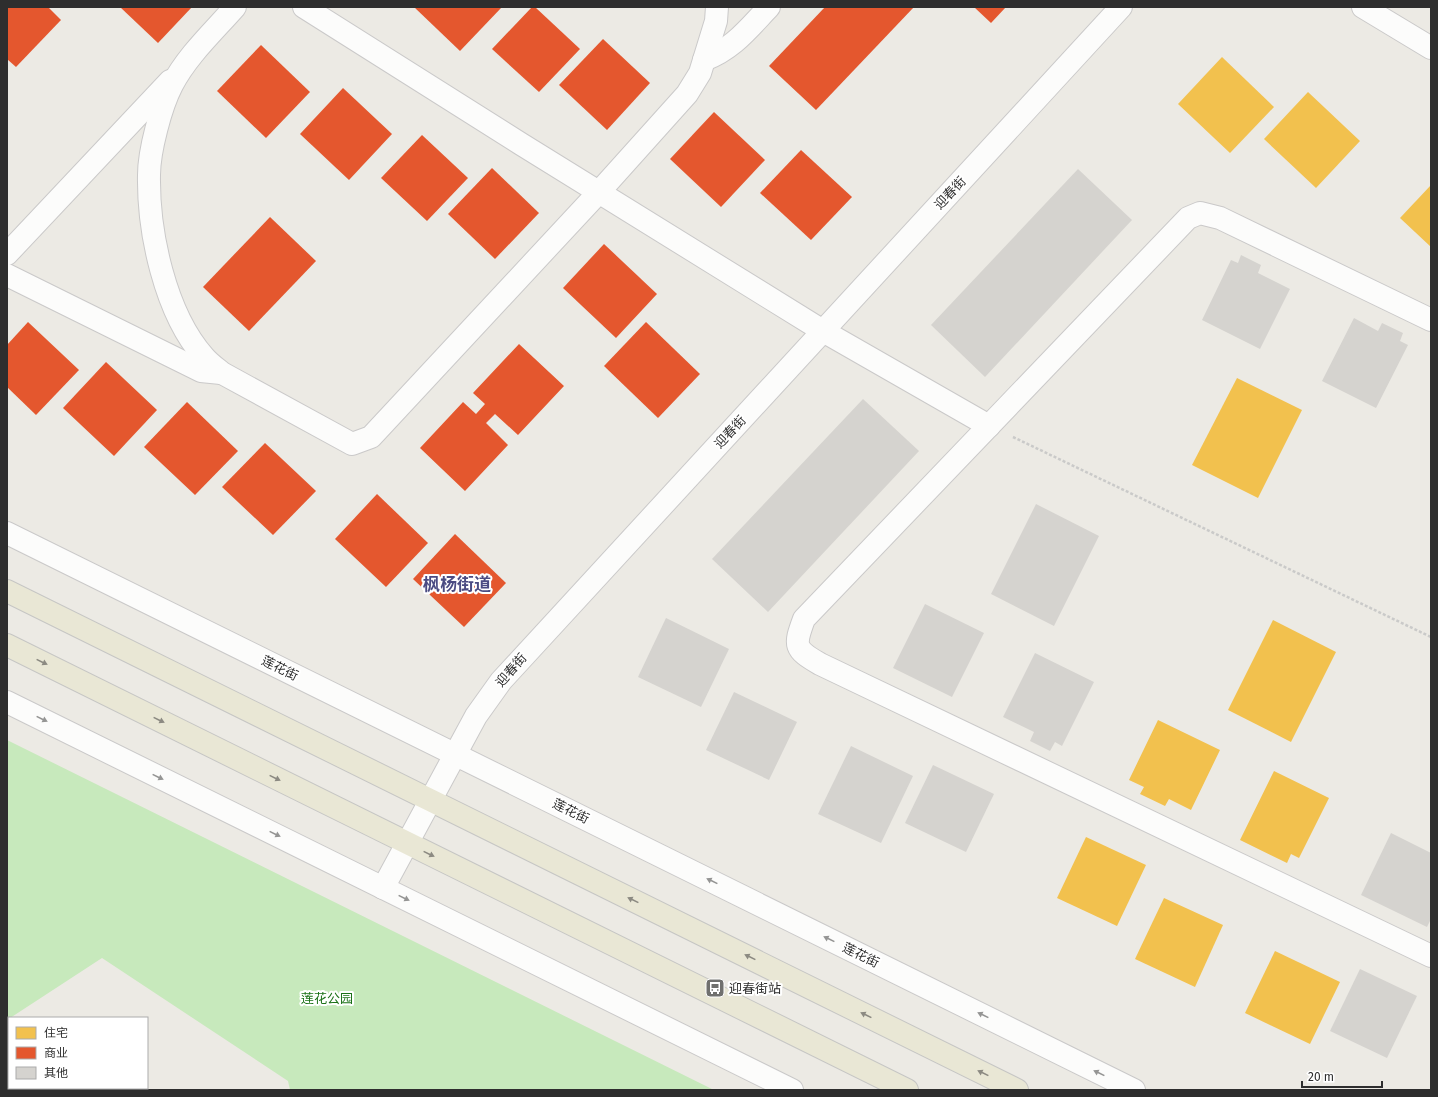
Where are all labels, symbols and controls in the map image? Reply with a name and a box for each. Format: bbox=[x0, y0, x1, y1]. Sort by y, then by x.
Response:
street label: 迎春街 bbox=[931, 174, 969, 212]
street label: 迎春街 bbox=[711, 413, 749, 451]
district label: 枫杨街道 bbox=[423, 574, 491, 595]
street label: 迎春街 bbox=[493, 650, 529, 690]
street label: 莲花街 bbox=[259, 653, 301, 683]
one-way arrow bbox=[36, 659, 48, 665]
one-way arrow bbox=[36, 716, 48, 722]
one-way arrow bbox=[153, 717, 164, 723]
one-way arrow bbox=[153, 774, 164, 780]
one-way arrow bbox=[269, 775, 281, 781]
street label: 莲花街 bbox=[550, 796, 592, 826]
one-way arrow bbox=[269, 831, 281, 838]
one-way arrow bbox=[424, 851, 435, 857]
one-way arrow bbox=[706, 878, 718, 884]
one-way arrow bbox=[398, 895, 410, 901]
one-way arrow bbox=[627, 897, 639, 903]
one-way arrow bbox=[823, 936, 834, 942]
street label: 莲花街 bbox=[840, 940, 882, 970]
one-way arrow bbox=[744, 954, 755, 960]
bus stop icon: 迎春街站 bbox=[704, 977, 726, 999]
place label: 迎春街站 bbox=[729, 981, 781, 996]
park label: 莲花公园 bbox=[301, 991, 353, 1006]
one-way arrow bbox=[860, 1012, 872, 1018]
one-way arrow bbox=[977, 1012, 989, 1018]
legend bbox=[8, 1017, 148, 1089]
text: 住宅 bbox=[44, 1026, 68, 1040]
text: 商业 bbox=[44, 1046, 68, 1060]
scale bar bbox=[1302, 1063, 1382, 1089]
text: 其他 bbox=[44, 1066, 68, 1080]
one-way arrow bbox=[977, 1070, 988, 1076]
one-way arrow bbox=[1094, 1070, 1105, 1076]
text: 20 m bbox=[1308, 1070, 1334, 1084]

